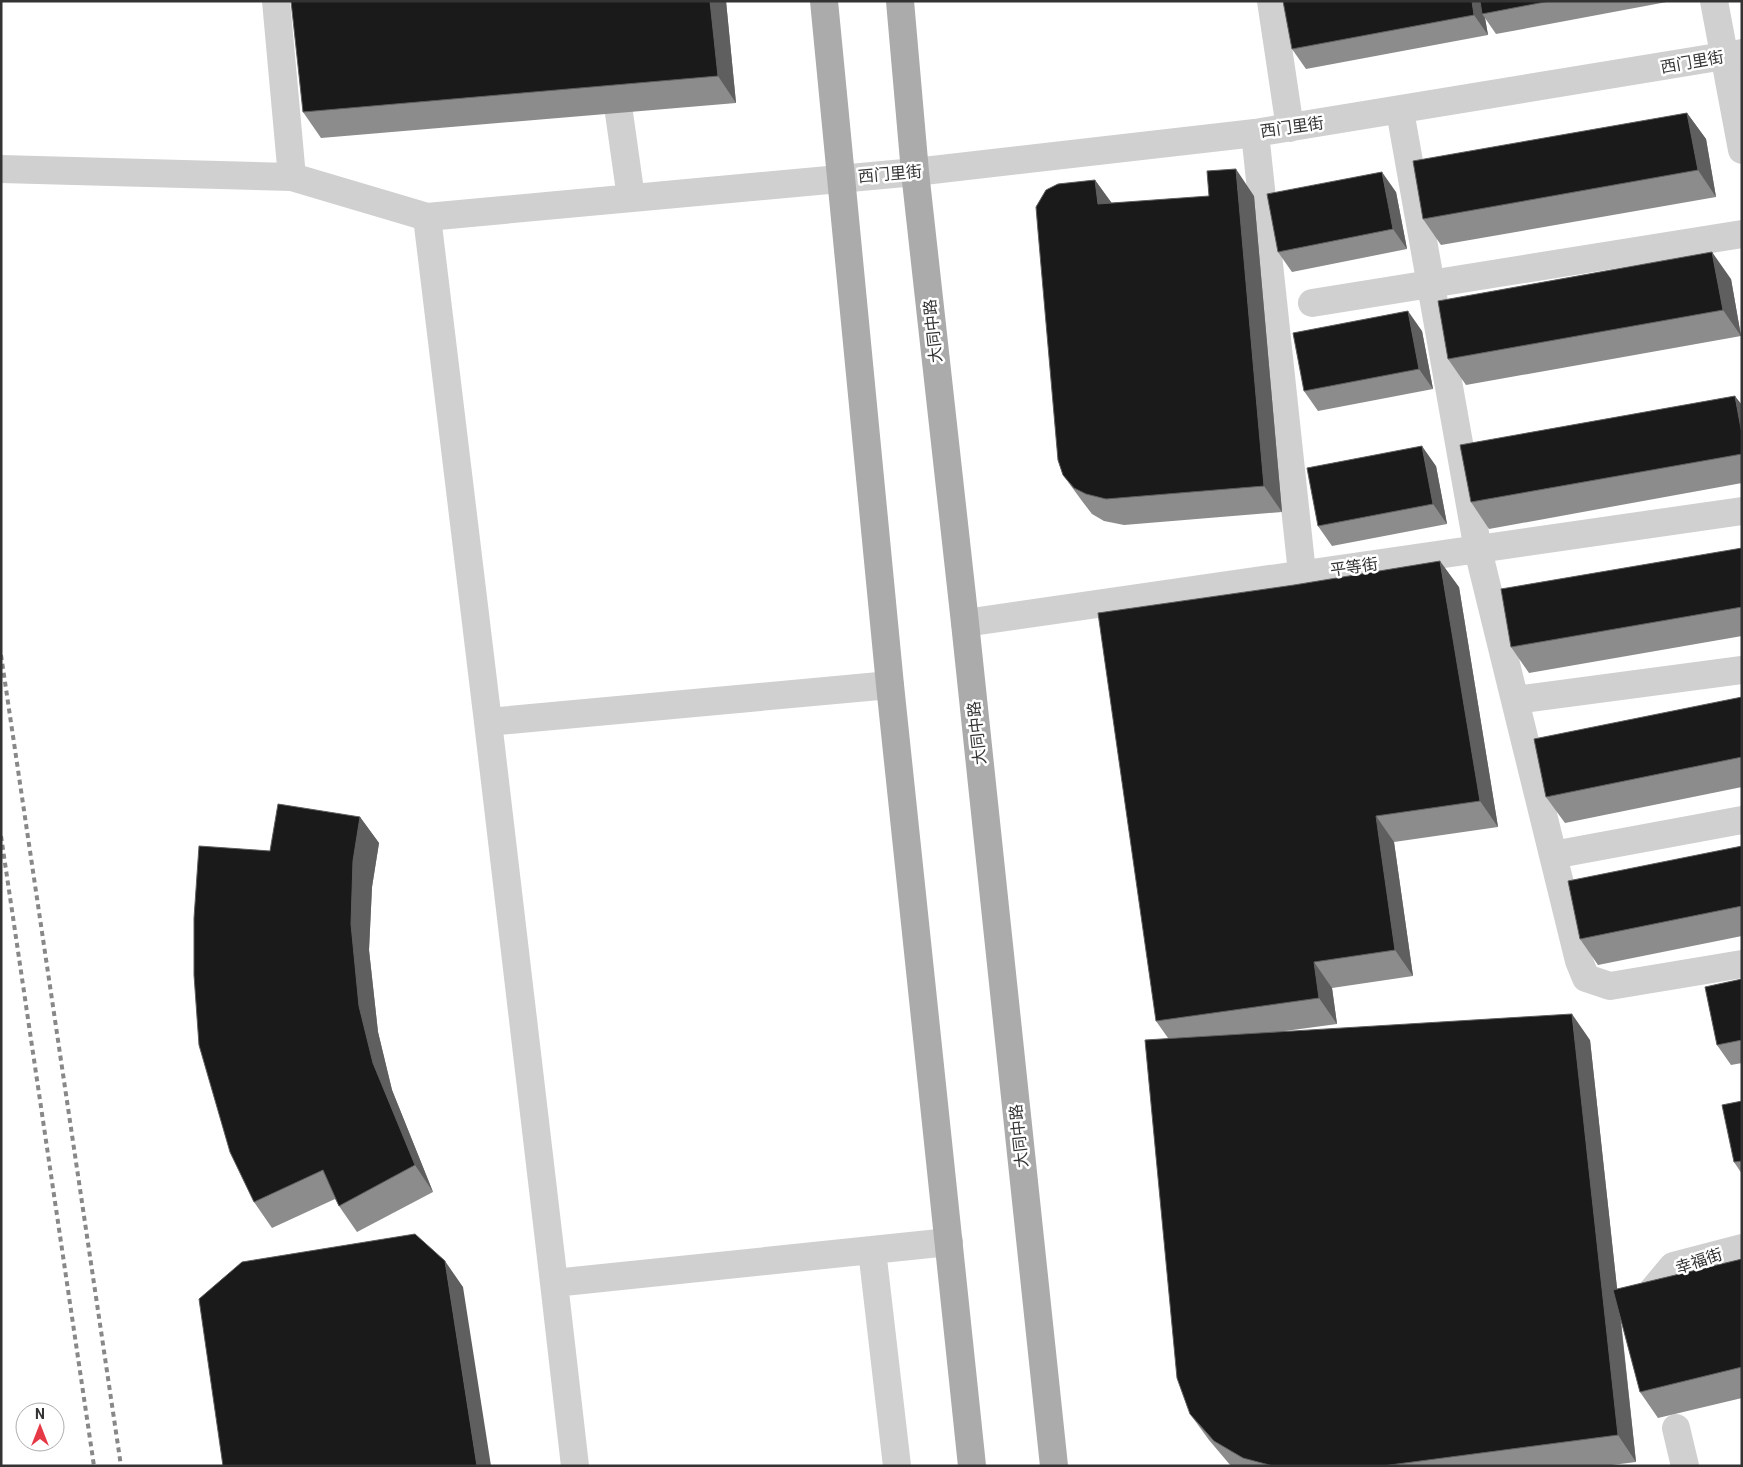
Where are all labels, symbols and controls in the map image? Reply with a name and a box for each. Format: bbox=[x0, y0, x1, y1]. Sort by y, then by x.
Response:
street label: 西门里街 bbox=[1659, 47, 1725, 77]
street label: 西门里街 bbox=[1259, 113, 1325, 141]
street label: 西门里街 bbox=[857, 162, 923, 186]
street label: 大同中路 bbox=[920, 298, 946, 364]
street label: 平等街 bbox=[1329, 554, 1379, 580]
street label: 大同中路 bbox=[964, 700, 990, 766]
street label: 大同中路 bbox=[1006, 1103, 1032, 1169]
street label: 幸福街 bbox=[1673, 1245, 1725, 1277]
north arrow bbox=[15, 1402, 65, 1452]
text: N bbox=[35, 1406, 45, 1422]

